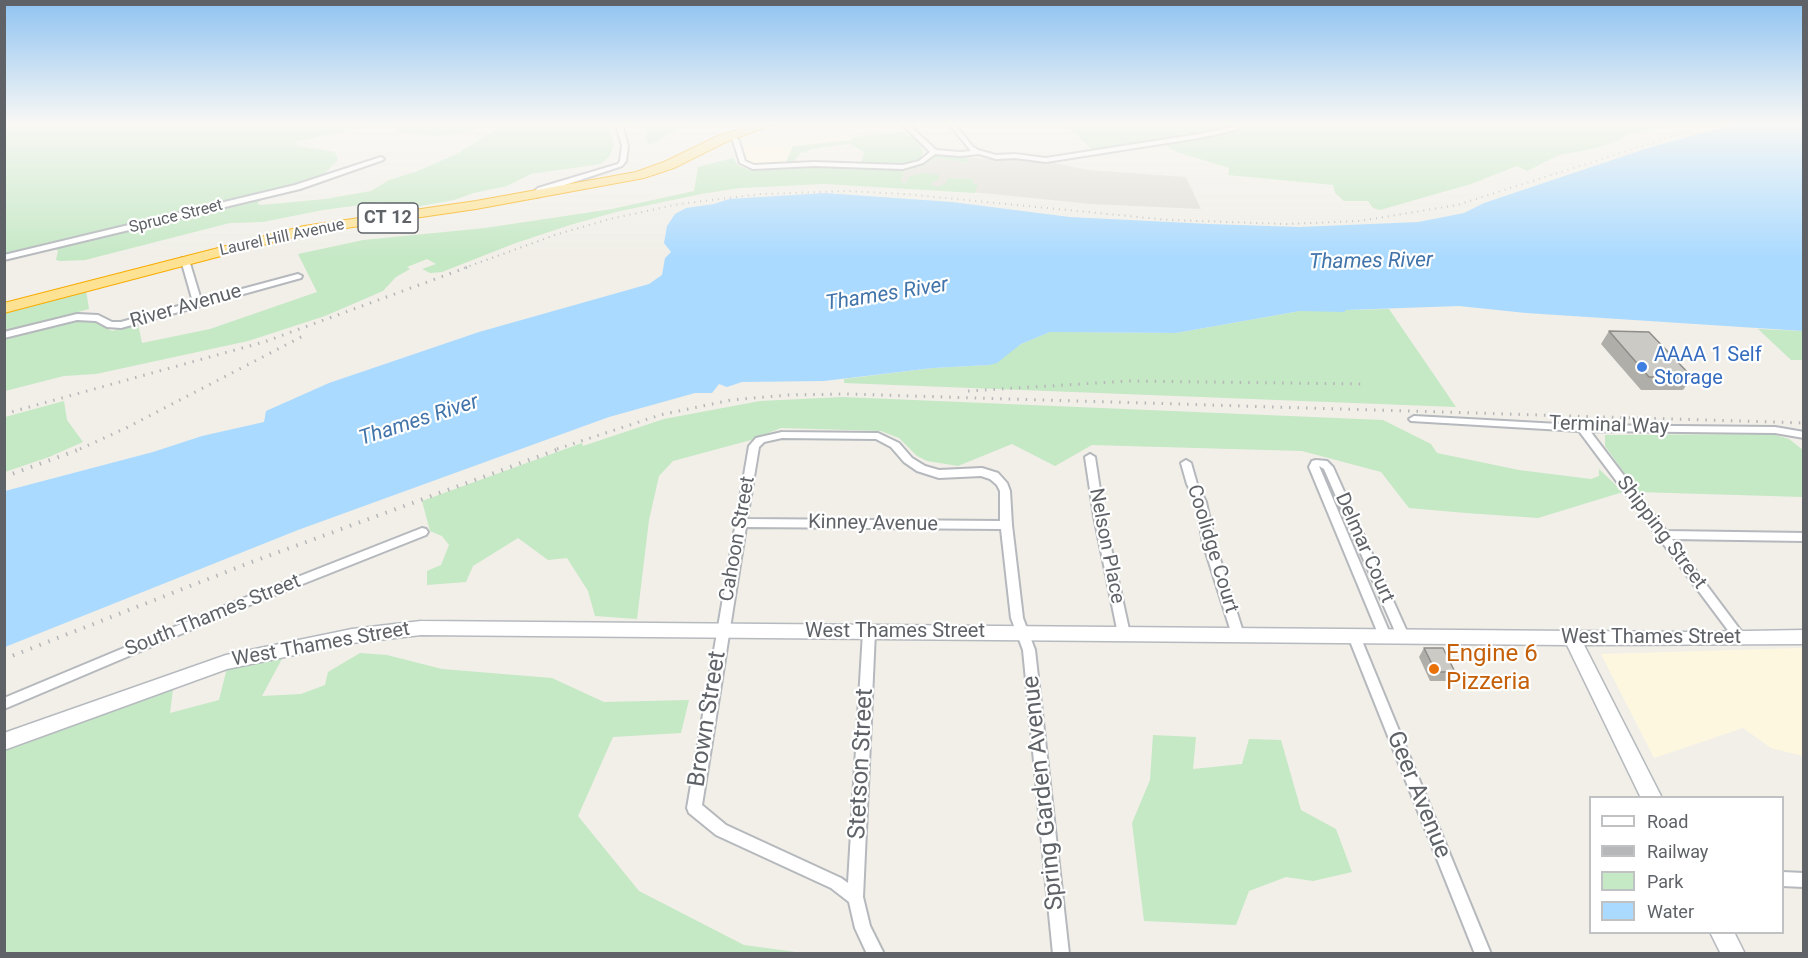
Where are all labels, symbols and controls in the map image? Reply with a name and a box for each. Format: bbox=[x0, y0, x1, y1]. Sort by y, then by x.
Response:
street label: Spruce Street bbox=[127, 196, 225, 238]
road number: CT 12 bbox=[358, 203, 418, 233]
street label: Laurel Hill Avenue bbox=[218, 215, 346, 261]
water label: Thames River bbox=[1309, 248, 1433, 276]
water label: Thames River bbox=[824, 273, 950, 317]
street label: River Avenue bbox=[128, 280, 244, 334]
place label: AAAA 1 Self Storage bbox=[1654, 344, 1762, 391]
marker: AAAA 1 Self Storage bbox=[1635, 360, 1649, 374]
water label: Thames River bbox=[356, 390, 482, 452]
street label: Terminal Way bbox=[1549, 412, 1669, 440]
street label: Shipping Street bbox=[1611, 472, 1711, 594]
street label: Cahoon Street bbox=[715, 475, 761, 603]
street label: Coolidge Court bbox=[1181, 482, 1243, 616]
street label: Nelson Place bbox=[1083, 486, 1129, 606]
street label: Delmar Court bbox=[1329, 489, 1399, 607]
street label: Kinney Avenue bbox=[808, 511, 938, 537]
street label: South Thames Street bbox=[122, 570, 304, 662]
street label: West Thames Street bbox=[230, 618, 412, 672]
street label: West Thames Street bbox=[805, 620, 985, 644]
street label: West Thames Street bbox=[1561, 626, 1741, 650]
place label: Engine 6 Pizzeria bbox=[1446, 641, 1538, 697]
street label: Brown Street bbox=[683, 649, 733, 789]
marker: Engine 6 Pizzeria bbox=[1427, 662, 1441, 676]
street label: Spring Garden Avenue bbox=[1017, 674, 1071, 912]
street label: Stetson Street bbox=[844, 688, 880, 840]
street label: Geer Avenue bbox=[1379, 727, 1457, 863]
legend bbox=[1589, 796, 1784, 934]
text: Road bbox=[1647, 811, 1688, 832]
text: Railway bbox=[1647, 841, 1708, 862]
text: Park bbox=[1647, 871, 1683, 892]
text: Water bbox=[1647, 901, 1694, 922]

